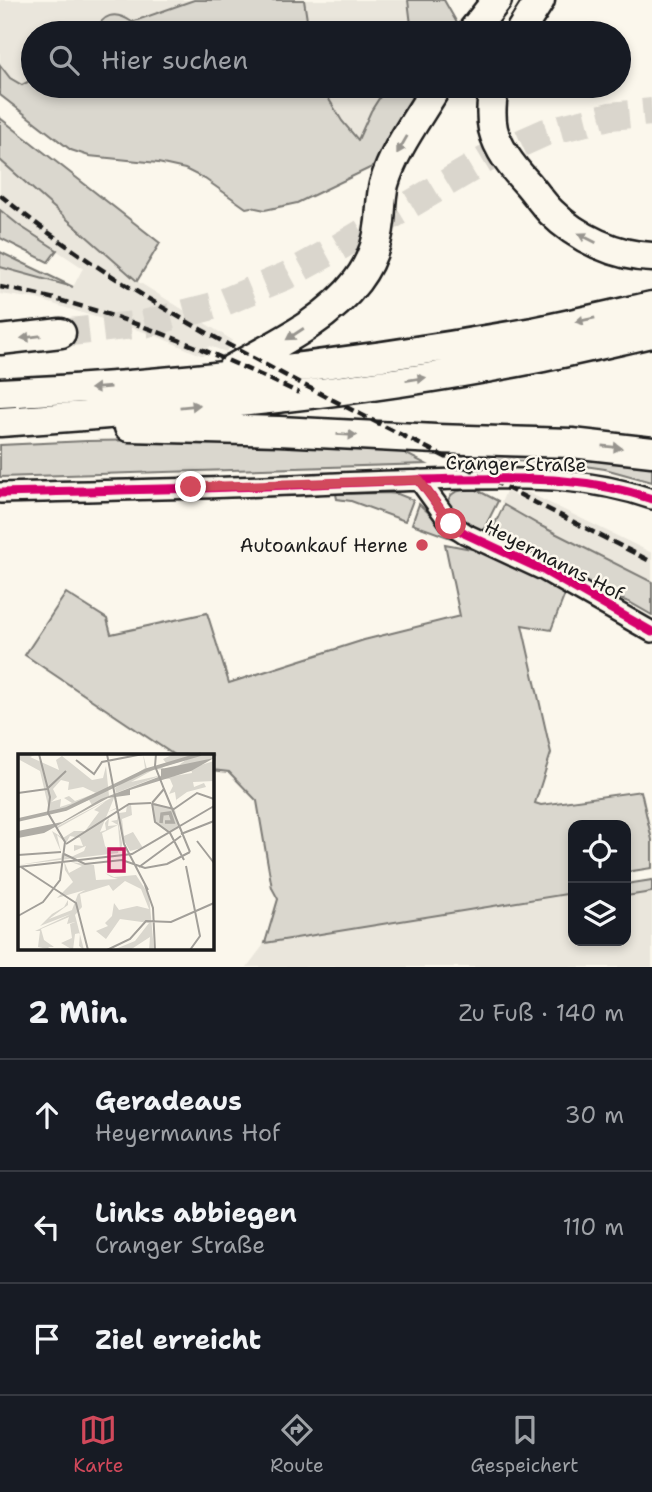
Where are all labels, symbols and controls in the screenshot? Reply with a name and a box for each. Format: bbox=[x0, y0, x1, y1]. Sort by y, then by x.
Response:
search box bbox=[21, 21, 631, 98]
icon: search bbox=[45, 41, 83, 79]
text: Hier suchen bbox=[101, 42, 248, 77]
one-way arrow bbox=[396, 135, 409, 154]
one-way arrow bbox=[577, 232, 597, 244]
one-way arrow bbox=[574, 315, 596, 326]
one-way arrow bbox=[285, 327, 305, 340]
one-way arrow bbox=[19, 331, 41, 342]
one-way arrow bbox=[405, 373, 427, 384]
one-way arrow bbox=[89, 382, 111, 393]
one-way arrow bbox=[179, 400, 201, 411]
one-way arrow bbox=[336, 429, 358, 440]
one-way arrow bbox=[601, 441, 623, 452]
street label: Cranger Straße bbox=[445, 450, 587, 478]
route end bbox=[175, 471, 206, 502]
route start bbox=[435, 508, 466, 539]
street label: Heyermanns Hof bbox=[480, 514, 629, 606]
place label: Autoankauf Herne bbox=[240, 533, 408, 558]
marker: Autoankauf Herne bbox=[414, 537, 430, 553]
inset map bbox=[18, 754, 214, 950]
map controls bbox=[568, 820, 631, 946]
button: locate bbox=[568, 820, 631, 883]
button: layers bbox=[568, 883, 631, 946]
text: 2 Min. bbox=[28, 992, 128, 1033]
text: Zu Fuß · 140 m bbox=[458, 998, 624, 1028]
text: Geradeaus bbox=[95, 1083, 242, 1118]
icon: ahead bbox=[28, 1096, 66, 1134]
text: 30 m bbox=[565, 1100, 624, 1130]
text: Heyermanns Hof bbox=[95, 1118, 280, 1148]
text: Links abbiegen bbox=[95, 1195, 297, 1230]
icon: left bbox=[28, 1208, 66, 1246]
text: 110 m bbox=[562, 1212, 624, 1242]
text: Cranger Straße bbox=[95, 1230, 265, 1260]
icon: arrive bbox=[28, 1320, 66, 1358]
text: Ziel erreicht bbox=[95, 1322, 261, 1357]
tab: Karte bbox=[73, 1411, 124, 1478]
tab: Route bbox=[270, 1411, 324, 1478]
tab: Gespeichert bbox=[471, 1411, 579, 1478]

